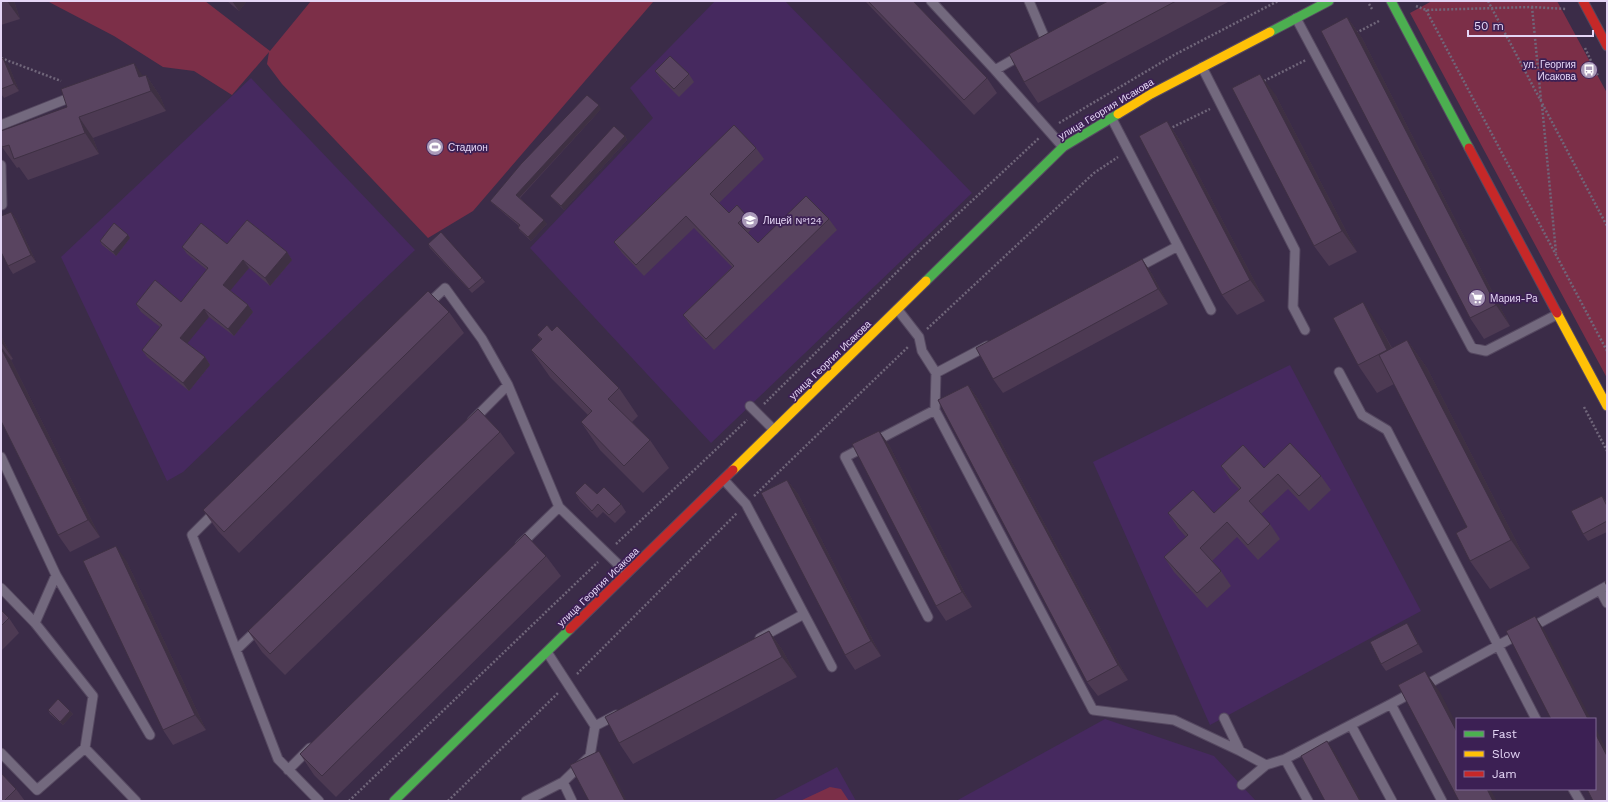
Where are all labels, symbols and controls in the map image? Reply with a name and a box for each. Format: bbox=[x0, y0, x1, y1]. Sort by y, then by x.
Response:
scale bar bbox=[1468, 12, 1593, 38]
text: 50 m bbox=[1474, 19, 1504, 33]
place label: ул. Георгия Исакова bbox=[1523, 59, 1576, 82]
bus stop icon: ул. Георгия Исакова bbox=[1579, 60, 1599, 80]
street label: улица Георгия Исакова bbox=[1056, 76, 1156, 142]
sports icon: Стадион bbox=[425, 137, 445, 157]
place label: Стадион bbox=[448, 142, 488, 153]
school or university icon: Лицей №124 bbox=[740, 210, 760, 230]
place label: Лицей №124 bbox=[763, 215, 822, 226]
supermarket icon: Мария-Ра bbox=[1467, 288, 1487, 308]
place label: Мария-Ра bbox=[1490, 293, 1538, 304]
street label: улица Георгия Исакова bbox=[787, 318, 873, 402]
street label: улица Георгия Исакова bbox=[555, 545, 641, 629]
legend bbox=[1456, 718, 1596, 790]
text: Fast bbox=[1492, 727, 1517, 741]
text: Slow bbox=[1492, 747, 1520, 761]
text: Jam bbox=[1492, 767, 1517, 781]

